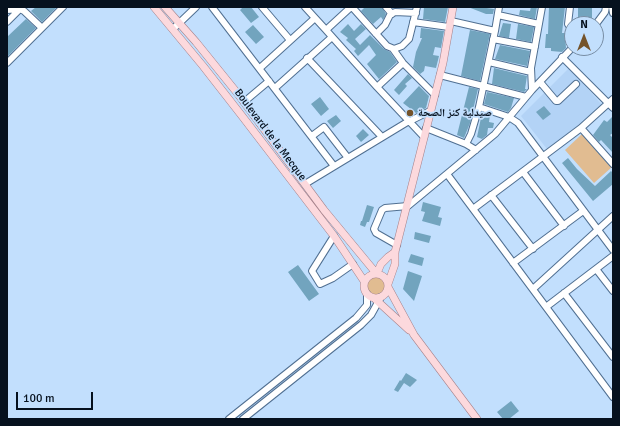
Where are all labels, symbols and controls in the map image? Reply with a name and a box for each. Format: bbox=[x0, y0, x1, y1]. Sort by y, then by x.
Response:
north arrow bbox=[564, 16, 604, 56]
text: N bbox=[580, 18, 588, 31]
street label: Boulevard de la Mecque bbox=[231, 86, 309, 184]
place label: صيدلية كنز الصحة bbox=[418, 106, 492, 120]
marker: صيدلية كنز الصحة bbox=[405, 108, 415, 118]
scale bar bbox=[18, 384, 95, 410]
text: 100 m bbox=[23, 391, 55, 406]

